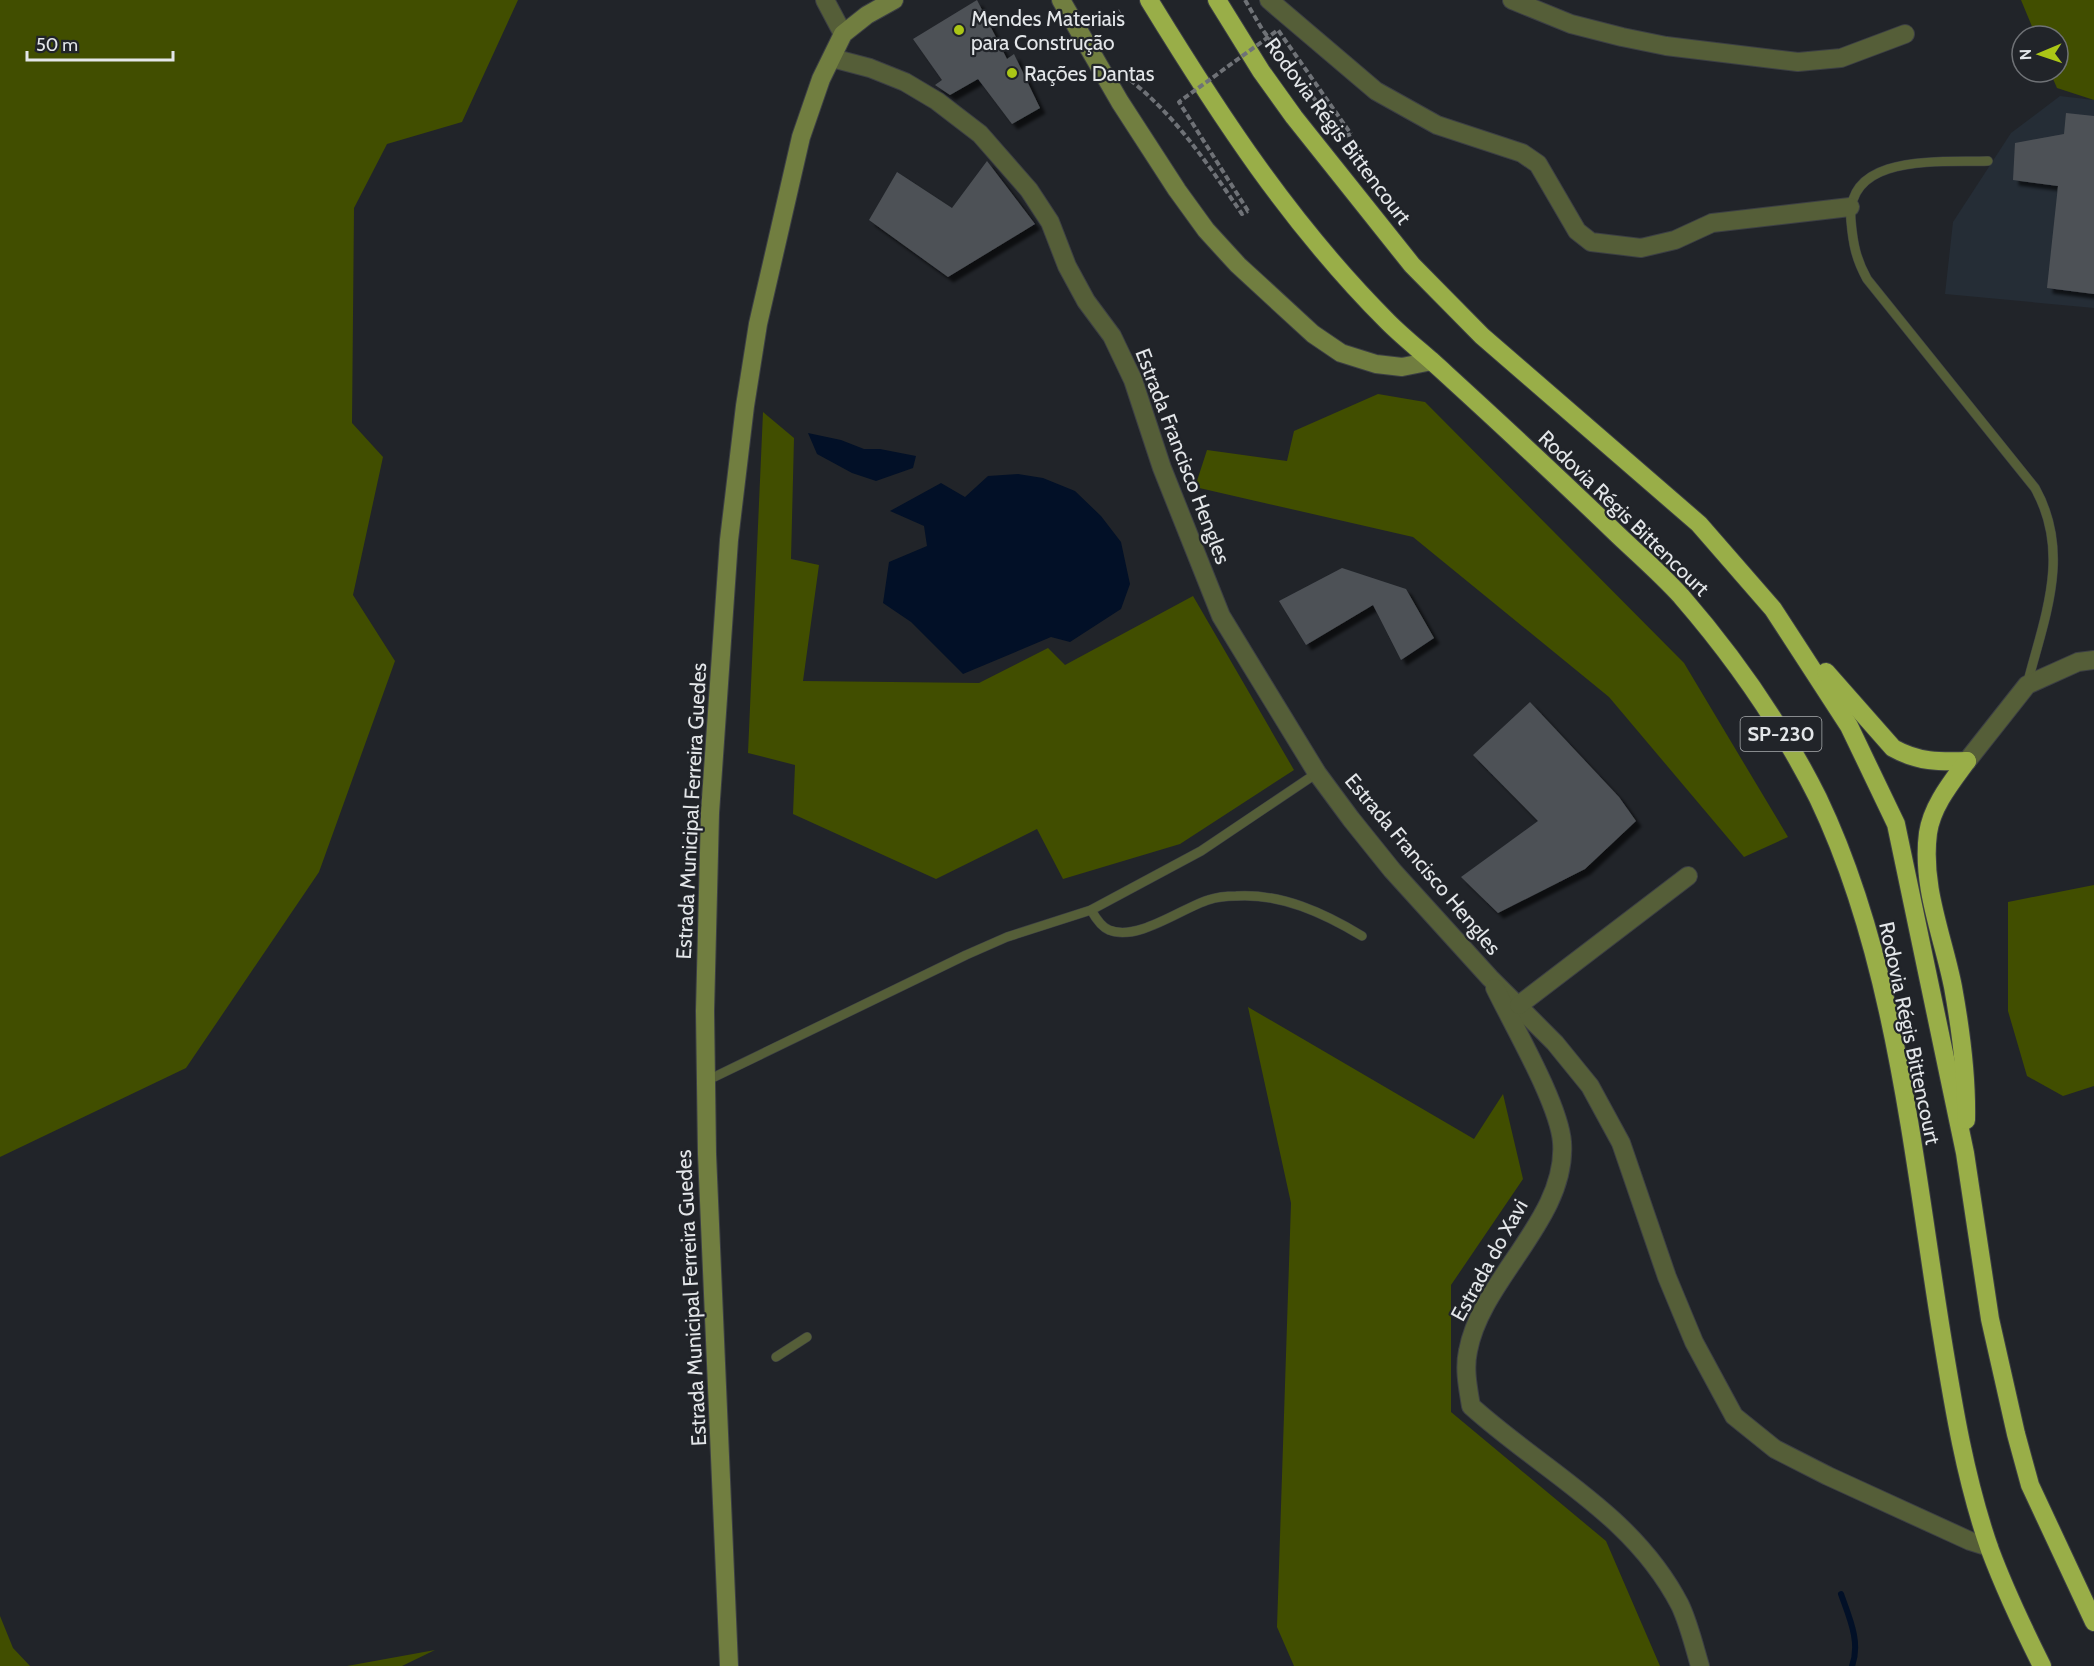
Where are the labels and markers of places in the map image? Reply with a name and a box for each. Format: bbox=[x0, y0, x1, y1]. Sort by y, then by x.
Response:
place label: Mendes Materiais para Construção bbox=[971, 6, 1125, 55]
marker: Mendes Materiais para Construção bbox=[952, 23, 966, 37]
place label: Rações Dantas bbox=[1024, 61, 1155, 86]
marker: Rações Dantas bbox=[1005, 66, 1019, 80]

